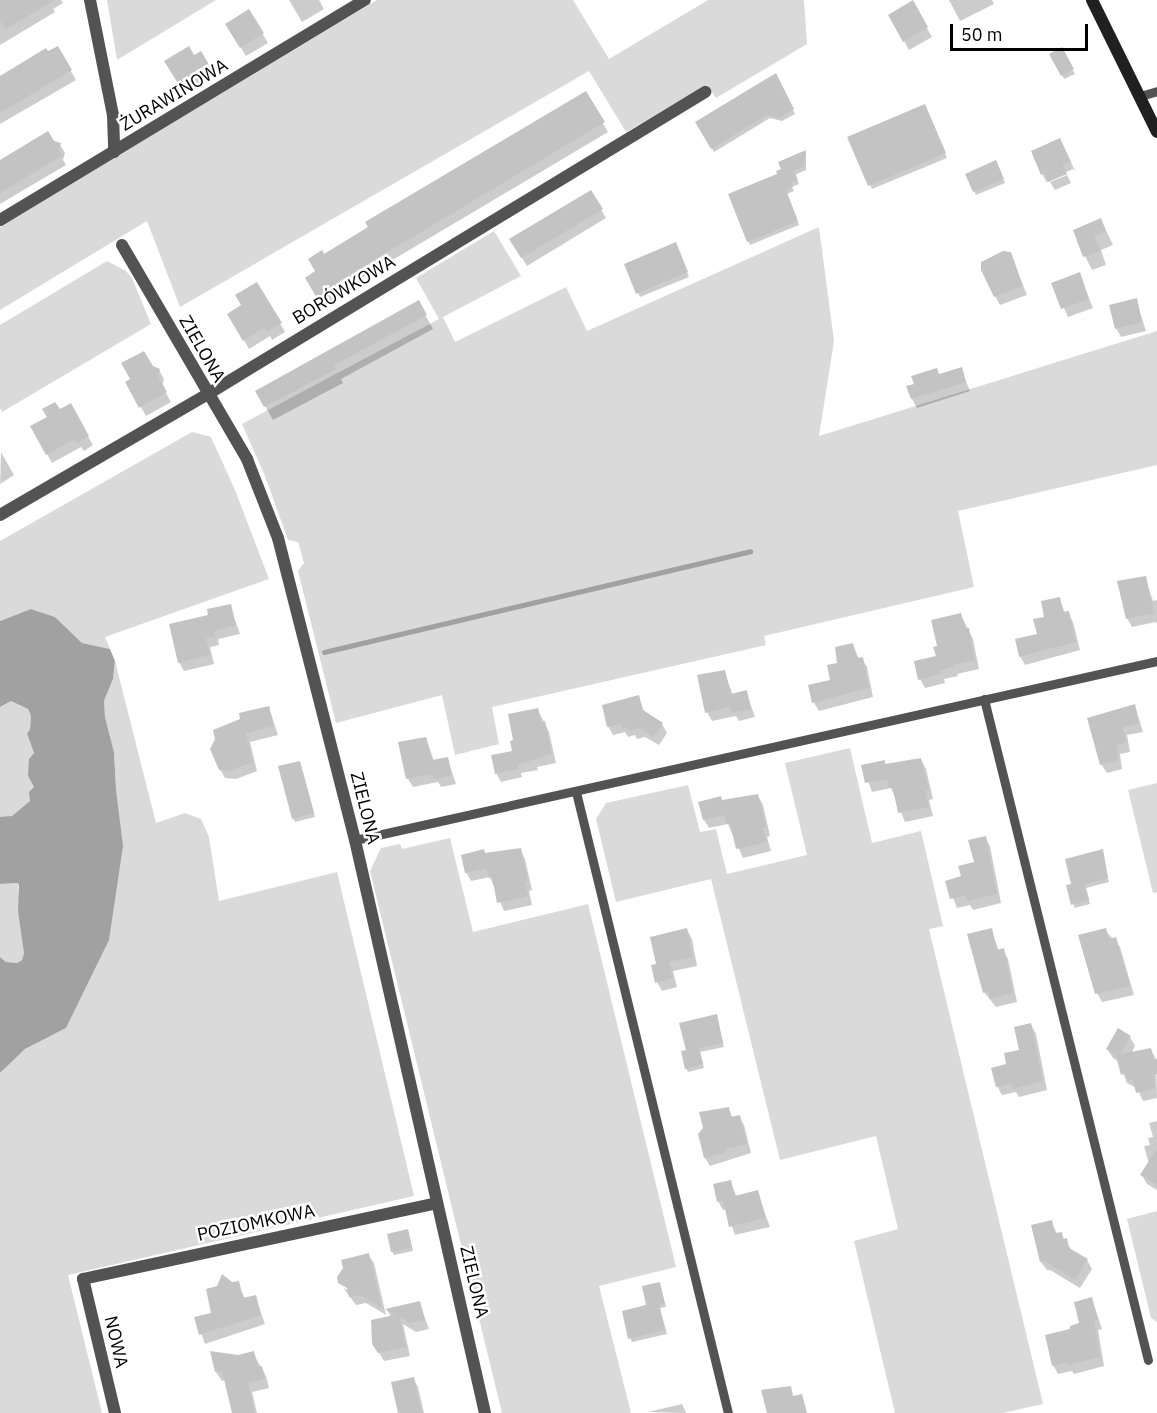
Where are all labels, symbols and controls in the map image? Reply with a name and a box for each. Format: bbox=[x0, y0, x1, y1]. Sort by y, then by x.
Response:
scale bar bbox=[953, 12, 1091, 50]
text: 50 m bbox=[961, 23, 1003, 46]
street label: ŻURAWINOWA bbox=[116, 54, 232, 136]
street label: BORÓWKOWA bbox=[289, 251, 399, 329]
street label: ZIELONA bbox=[174, 312, 230, 386]
street label: ZIELONA bbox=[346, 770, 384, 846]
street label: POZIOMKOWA bbox=[195, 1200, 317, 1246]
street label: ZIELONA bbox=[455, 1244, 493, 1320]
street label: NOWA bbox=[100, 1314, 132, 1370]

